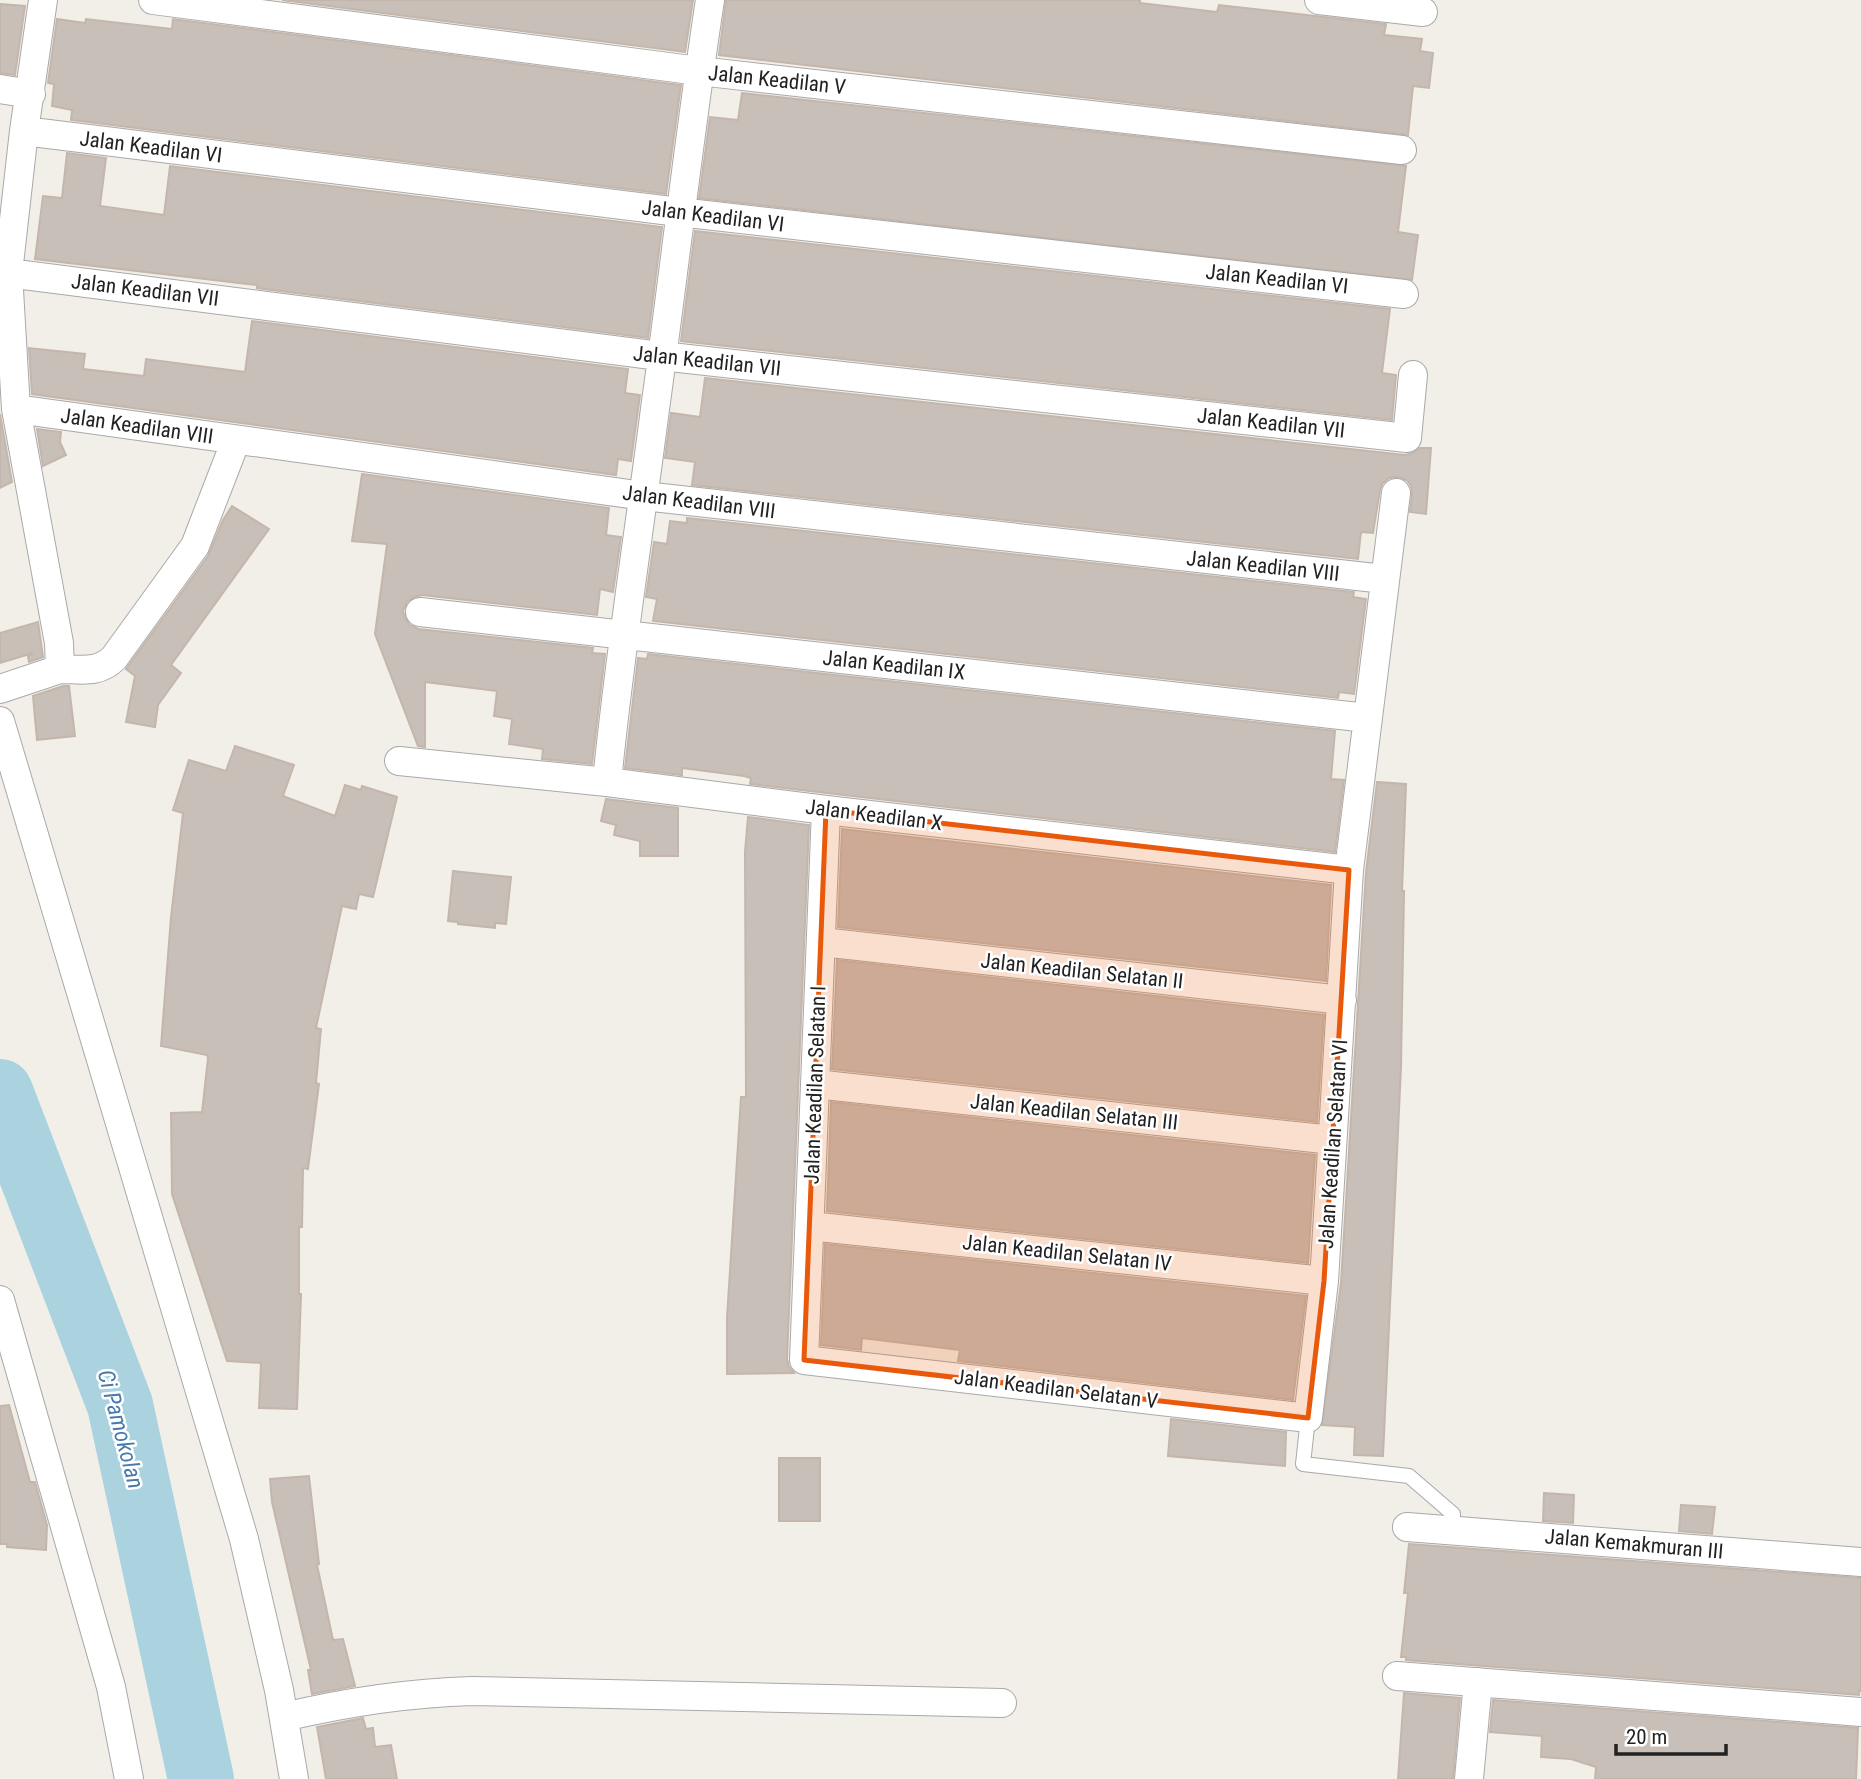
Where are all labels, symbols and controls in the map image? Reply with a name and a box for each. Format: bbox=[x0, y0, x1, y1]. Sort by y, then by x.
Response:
street label: Jalan Keadilan V bbox=[707, 61, 847, 99]
street label: Jalan Keadilan VI bbox=[78, 126, 224, 168]
street label: Jalan Keadilan VI bbox=[640, 195, 786, 237]
street label: Jalan Keadilan VI bbox=[1204, 260, 1350, 298]
street label: Jalan Keadilan VII bbox=[70, 269, 220, 311]
street label: Jalan Keadilan VII bbox=[632, 341, 782, 381]
street label: Jalan Keadilan VIII bbox=[59, 403, 215, 449]
street label: Jalan Keadilan VII bbox=[1196, 403, 1346, 443]
street label: Jalan Keadilan VIII bbox=[621, 481, 777, 523]
street label: Jalan Keadilan VIII bbox=[1185, 546, 1341, 586]
street label: Jalan Keadilan IX bbox=[821, 646, 967, 684]
street label: Jalan Keadilan X bbox=[804, 795, 944, 835]
street label: Jalan Keadilan Selatan II bbox=[979, 948, 1185, 994]
street label: Jalan Keadilan Selatan I bbox=[800, 985, 830, 1185]
street label: Jalan Keadilan Selatan VI bbox=[1314, 1038, 1352, 1250]
street label: Jalan Keadilan Selatan III bbox=[969, 1089, 1179, 1135]
street label: Jalan Keadilan Selatan IV bbox=[961, 1230, 1173, 1276]
street label: Jalan Keadilan Selatan V bbox=[953, 1365, 1159, 1413]
water label: Ci Pamokolan bbox=[92, 1367, 149, 1491]
street label: Jalan Kemakmuran III bbox=[1544, 1524, 1724, 1564]
scale bar bbox=[1616, 1712, 1726, 1756]
text: 20 m bbox=[1626, 1725, 1667, 1749]

